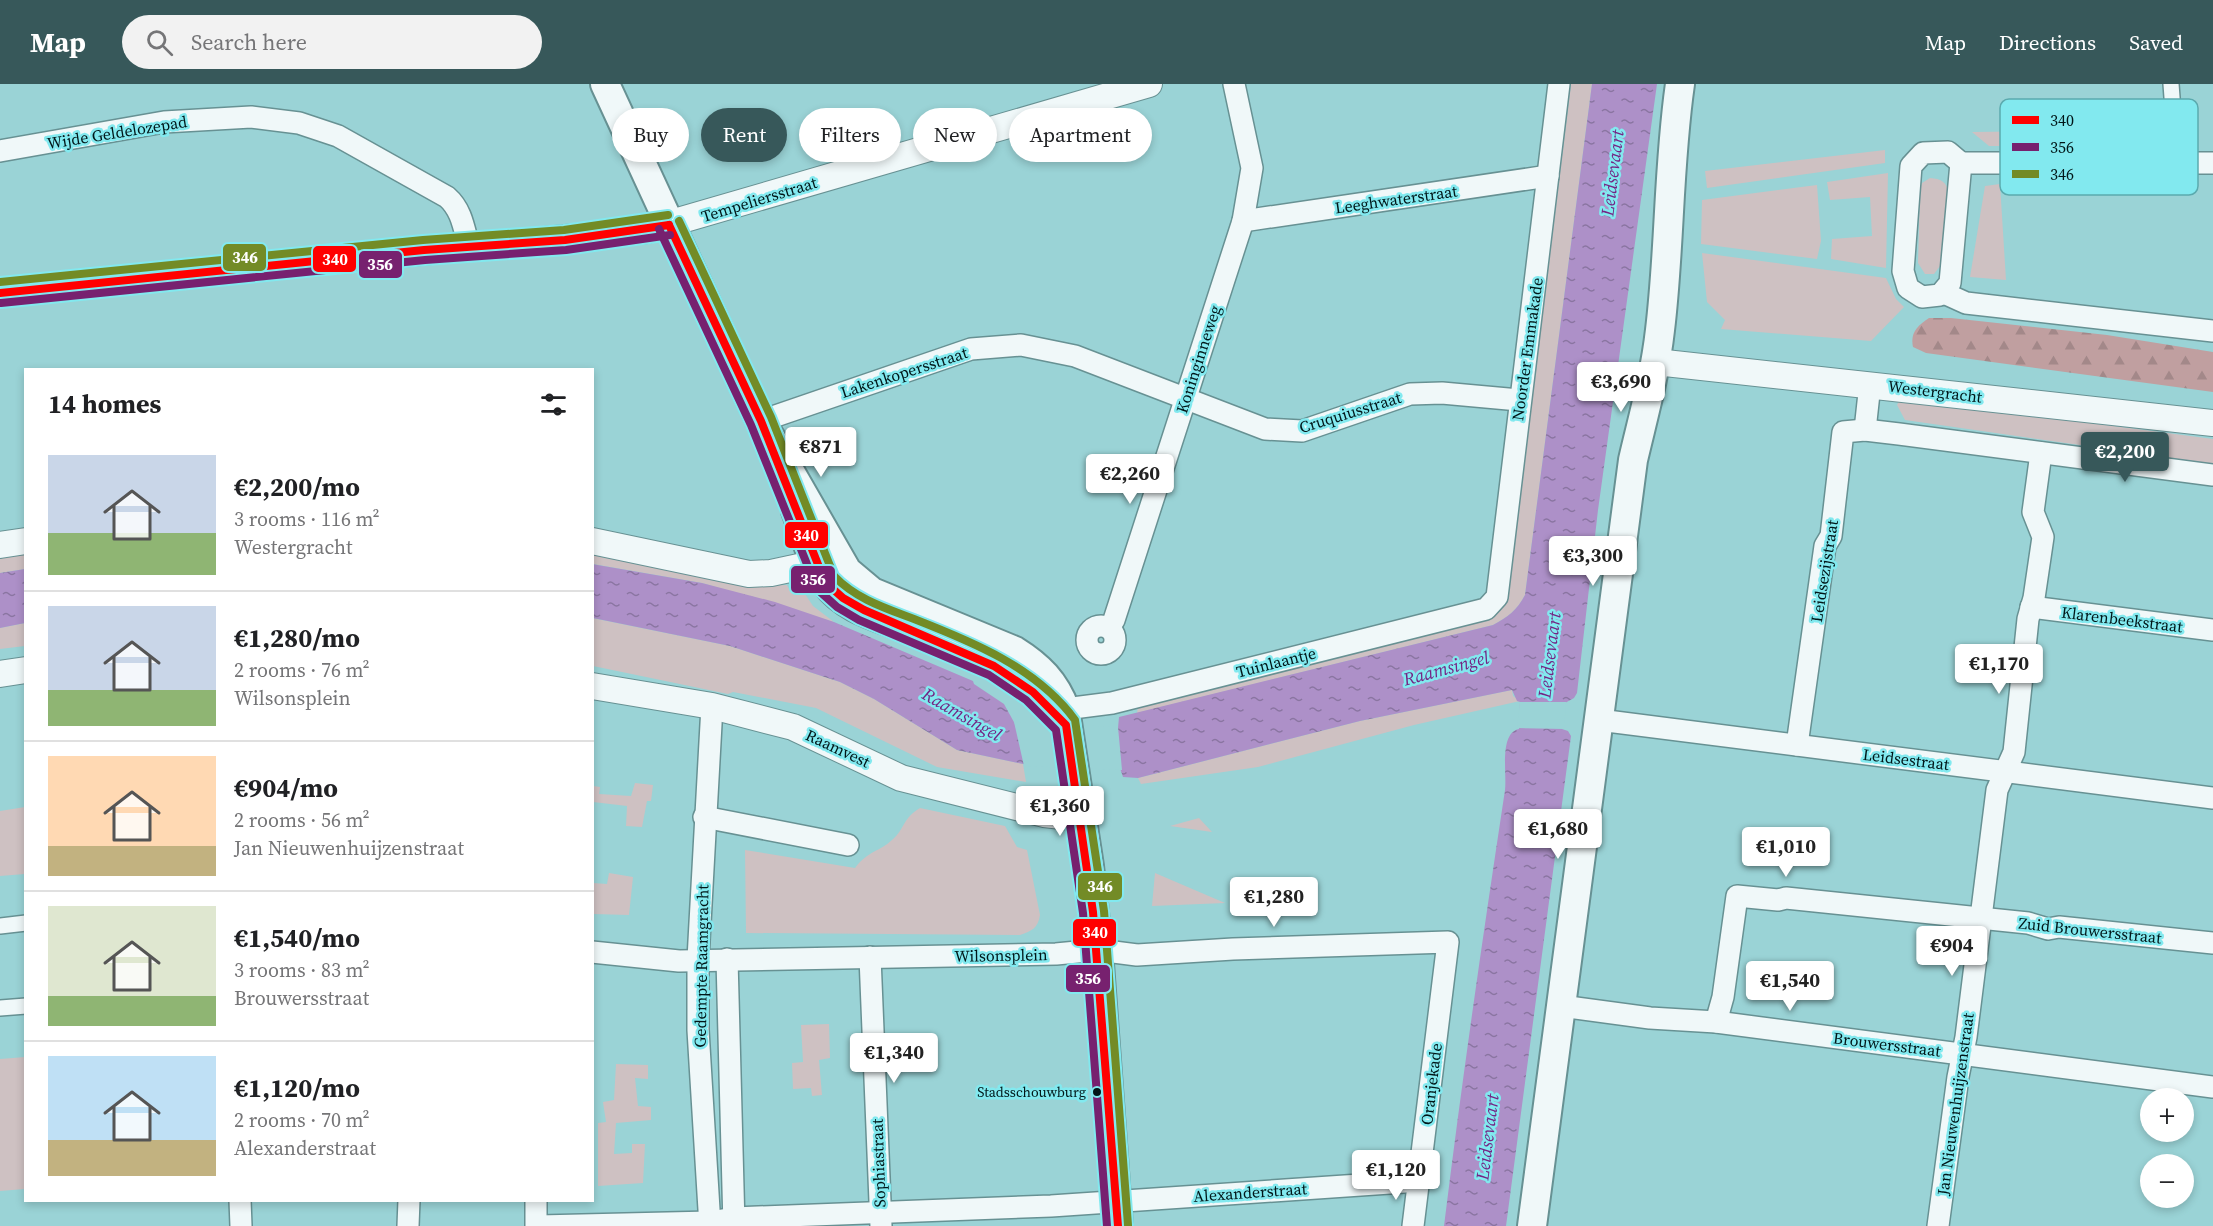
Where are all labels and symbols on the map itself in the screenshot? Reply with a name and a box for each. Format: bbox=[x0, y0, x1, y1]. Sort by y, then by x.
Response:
legend bbox=[2000, 99, 2198, 195]
text: 340 bbox=[2050, 109, 2074, 131]
street label: Wijde Geldelozepad bbox=[45, 110, 189, 154]
water label: Leidsevaart bbox=[1594, 127, 1630, 218]
text: 356 bbox=[2050, 136, 2074, 158]
text: 346 bbox=[2050, 163, 2074, 185]
street label: Tempeliersstraat bbox=[699, 171, 820, 227]
street label: Leeghwaterstraat bbox=[1333, 179, 1459, 218]
line badge: 346 bbox=[222, 243, 267, 272]
line badge: 340 bbox=[312, 245, 357, 273]
text: 346 bbox=[232, 246, 258, 268]
text: 340 bbox=[322, 248, 348, 270]
line badge: 356 bbox=[358, 250, 403, 279]
text: 356 bbox=[367, 253, 393, 275]
street label: Noorder Emmakade bbox=[1506, 276, 1548, 422]
street label: Koninginneweg bbox=[1170, 302, 1226, 416]
street label: Lakenkopersstraat bbox=[838, 341, 971, 403]
pin: €3,690 bbox=[1572, 362, 1670, 413]
street label: Westergracht bbox=[1887, 374, 1984, 408]
street label: Cruquiusstraat bbox=[1296, 386, 1404, 438]
pin: €871 bbox=[785, 427, 857, 478]
pin: €2,200 bbox=[2076, 432, 2174, 483]
pin: €2,260 bbox=[1081, 454, 1179, 505]
street label: Leidsezijstraat bbox=[1805, 517, 1843, 624]
line badge: 340 bbox=[784, 521, 829, 549]
text: 340 bbox=[793, 524, 819, 546]
pin: €3,300 bbox=[1544, 536, 1642, 587]
line badge: 356 bbox=[790, 565, 836, 594]
text: 356 bbox=[800, 568, 826, 590]
street label: Klarenbeekstraat bbox=[2060, 601, 2185, 637]
water label: Leidsevaart bbox=[1531, 609, 1567, 700]
street label: Tuinlaantje bbox=[1234, 641, 1318, 683]
pin: €1,170 bbox=[1950, 644, 2048, 695]
water label: Raamsingel bbox=[1399, 645, 1492, 692]
water label: Raamsingel bbox=[917, 681, 1006, 747]
street label: Raamvest bbox=[802, 724, 874, 773]
street label: Leidsestraat bbox=[1862, 743, 1951, 775]
pin: €1,360 bbox=[1011, 786, 1109, 837]
pin: €1,680 bbox=[1509, 809, 1607, 860]
pin: €1,010 bbox=[1737, 827, 1835, 878]
line badge: 346 bbox=[1077, 872, 1123, 901]
text: 346 bbox=[1087, 875, 1113, 897]
pin: €1,280 bbox=[1225, 877, 1323, 928]
street label: Gedempte Raamgracht bbox=[689, 883, 713, 1048]
street label: Zuid Brouwersstraat bbox=[2017, 912, 2163, 949]
line badge: 340 bbox=[1072, 918, 1117, 947]
text: 340 bbox=[1082, 921, 1108, 943]
pin: €904 bbox=[1916, 926, 1988, 977]
street label: Wilsonsplein bbox=[954, 943, 1048, 967]
pin: €1,540 bbox=[1741, 961, 1839, 1012]
line badge: 356 bbox=[1065, 964, 1111, 993]
text: 356 bbox=[1075, 967, 1101, 989]
street label: Jan Nieuwenhuijzenstraat bbox=[1931, 1011, 1979, 1198]
street label: Brouwersstraat bbox=[1832, 1026, 1943, 1062]
pin: €1,340 bbox=[845, 1033, 943, 1084]
street label: Oranjekade bbox=[1415, 1042, 1447, 1126]
place label: Stadsschouwburg bbox=[977, 1082, 1086, 1102]
marker: Stadsschouwburg bbox=[1091, 1086, 1103, 1098]
water label: Leidsevaart bbox=[1469, 1091, 1505, 1182]
street label: Sophiastraat bbox=[865, 1117, 891, 1208]
pin: €1,120 bbox=[1347, 1150, 1445, 1201]
street label: Alexanderstraat bbox=[1193, 1177, 1308, 1207]

